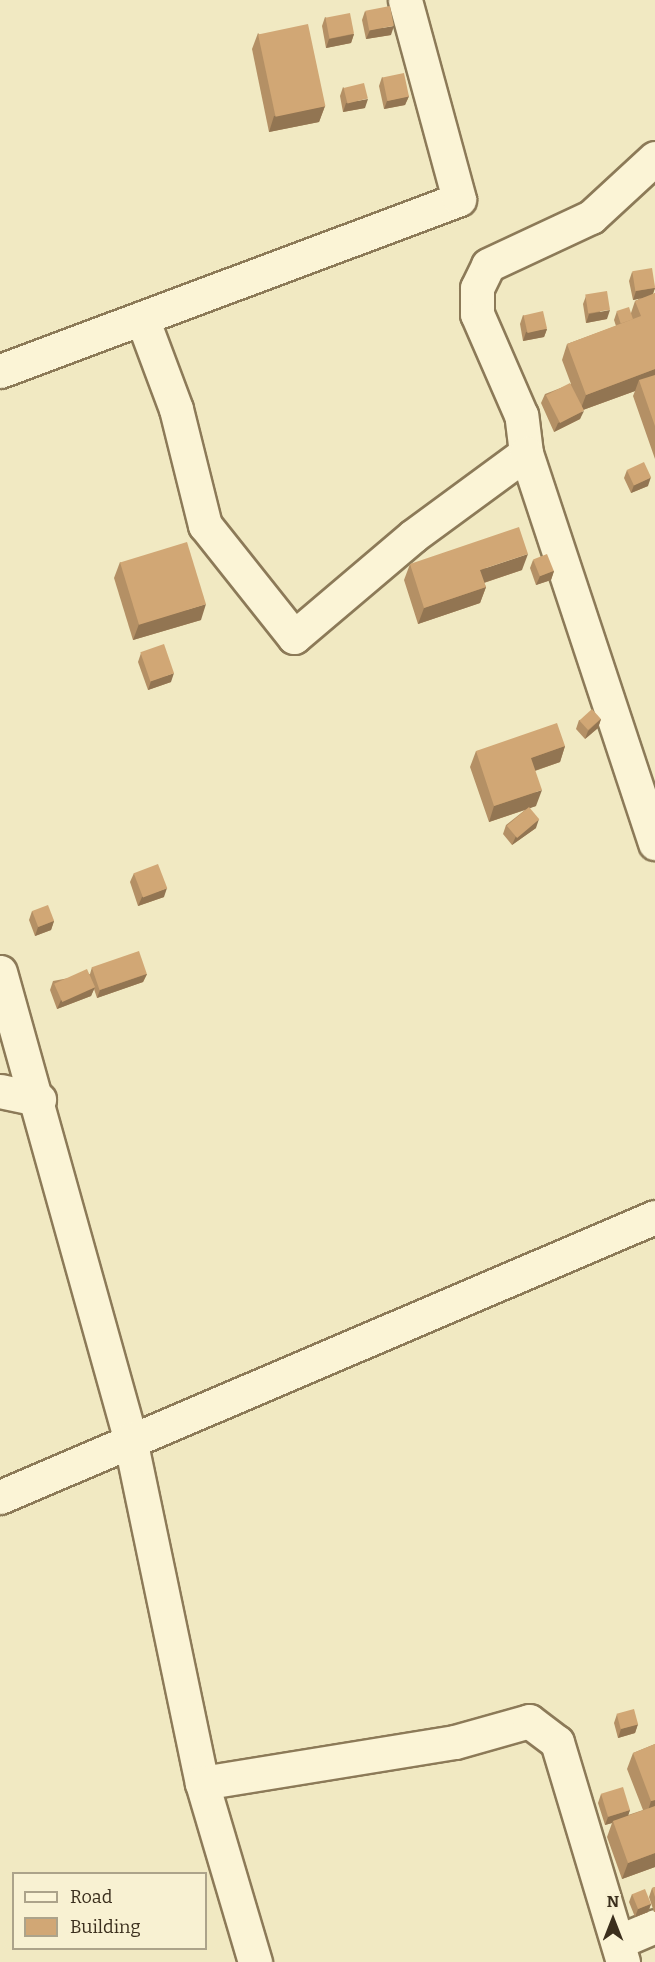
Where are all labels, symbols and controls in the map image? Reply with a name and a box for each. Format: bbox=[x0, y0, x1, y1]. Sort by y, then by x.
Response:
legend bbox=[12, 1872, 207, 1950]
text: Road bbox=[70, 1886, 112, 1908]
north arrow bbox=[583, 1890, 643, 1950]
text: N bbox=[607, 1892, 619, 1911]
text: Building bbox=[70, 1916, 141, 1938]

